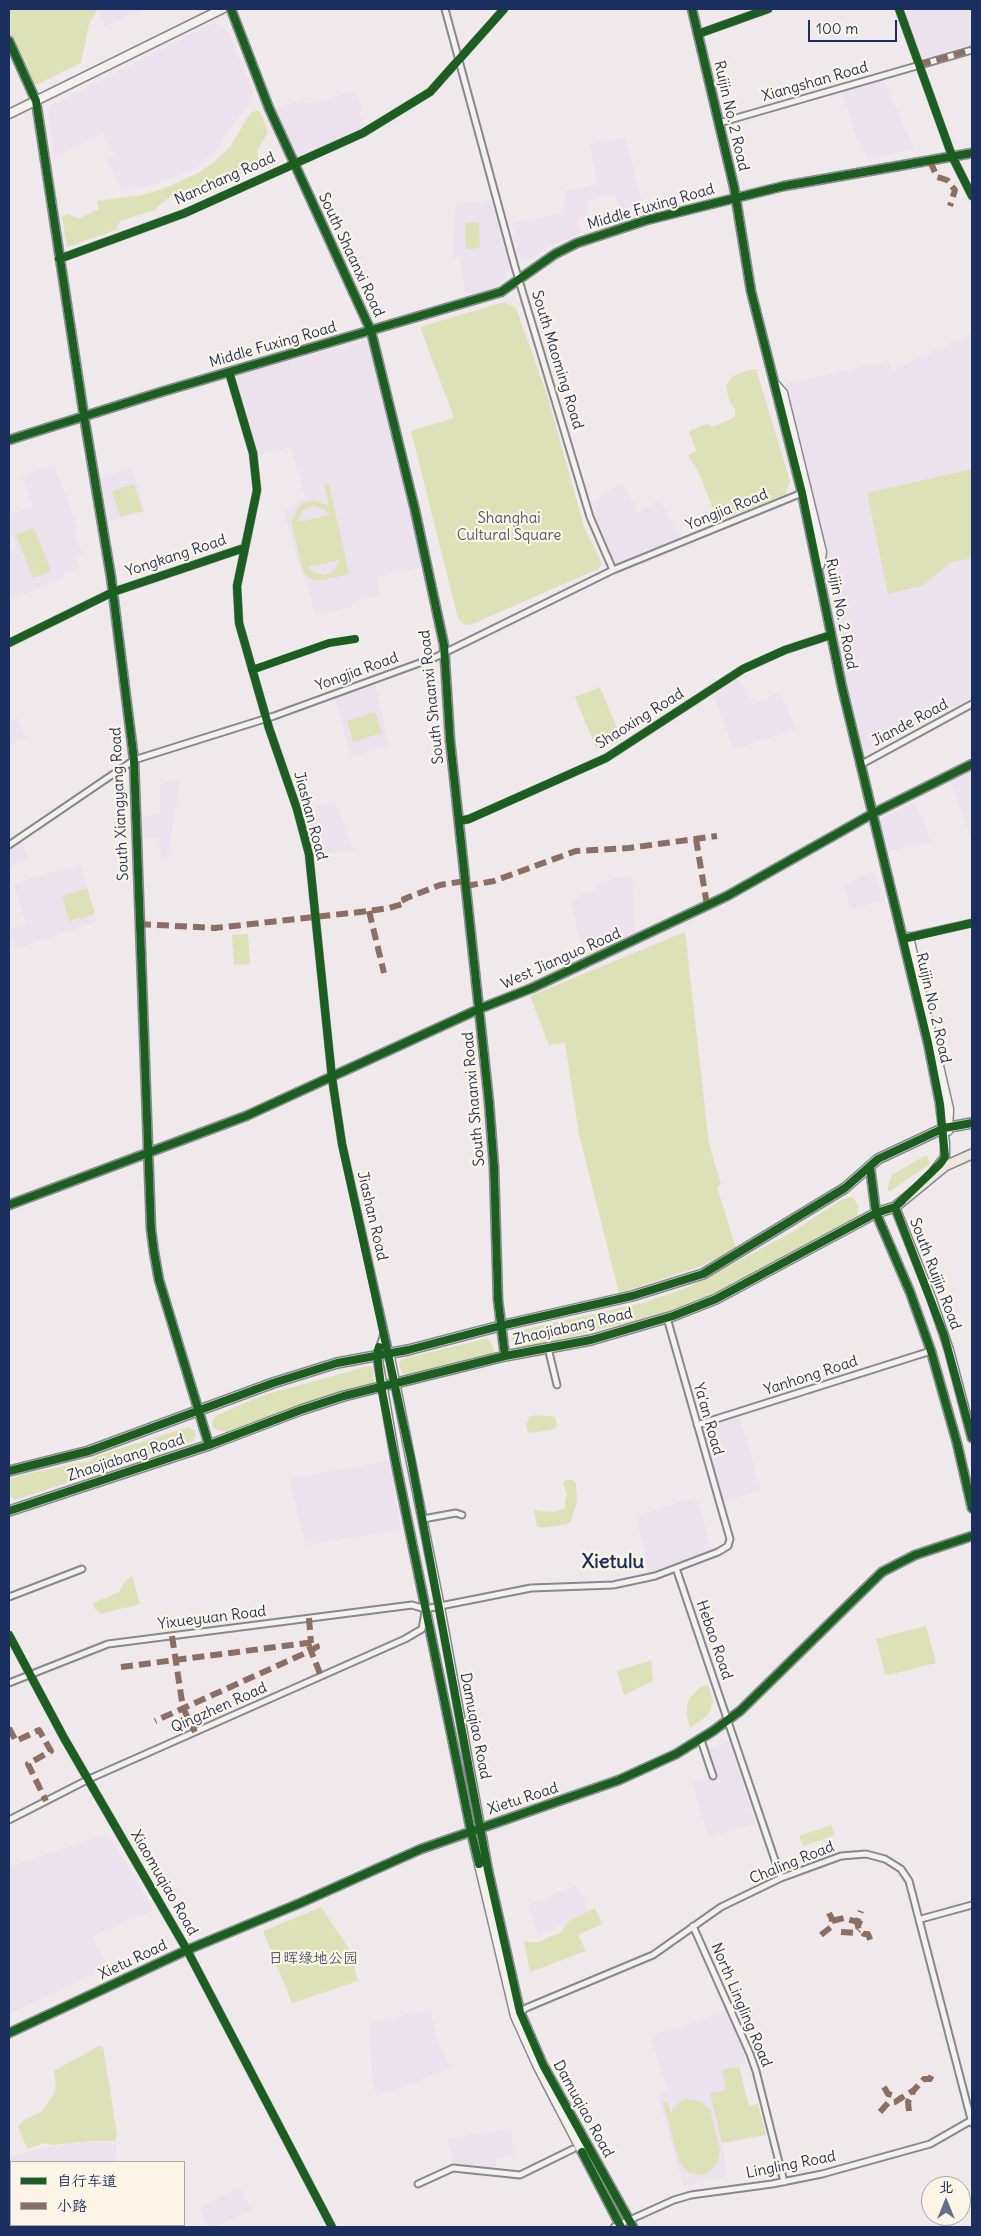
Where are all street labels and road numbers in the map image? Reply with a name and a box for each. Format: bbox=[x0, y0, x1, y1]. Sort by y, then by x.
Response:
street label: Xiangshan Road bbox=[760, 58, 870, 106]
street label: Ruijin No. 2 Road bbox=[710, 59, 752, 173]
street label: Nanchang Road bbox=[172, 149, 278, 209]
street label: Middle Fuxing Road bbox=[585, 180, 717, 234]
street label: South Shaanxi Road bbox=[314, 190, 388, 320]
street label: South Maoming Road bbox=[527, 288, 587, 432]
street label: Middle Fuxing Road bbox=[207, 318, 339, 372]
street label: Yongjia Road bbox=[683, 485, 771, 535]
street label: Yongkang Road bbox=[123, 531, 229, 581]
street label: Ruijin No. 2 Road bbox=[821, 557, 861, 671]
street label: South Shaanxi Road bbox=[416, 629, 448, 765]
street label: Yongjia Road bbox=[313, 649, 401, 695]
street label: Shaoxing Road bbox=[593, 685, 687, 753]
street label: Jiande Road bbox=[869, 695, 951, 751]
street label: South Xiangyang Road bbox=[107, 727, 133, 881]
street label: Jiashan Road bbox=[290, 770, 330, 862]
street label: West Jianguo Road bbox=[498, 924, 624, 994]
street label: Ruijin No. 2 Road bbox=[912, 951, 954, 1065]
street label: South Shaanxi Road bbox=[459, 1031, 489, 1167]
street label: Jiashan Road bbox=[353, 1170, 391, 1262]
street label: South Ruijin Road bbox=[905, 1215, 965, 1333]
street label: Zhaojiabang Road bbox=[512, 1305, 634, 1349]
street label: Yanhong Road bbox=[762, 1352, 860, 1400]
street label: Ya'an Road bbox=[689, 1381, 727, 1457]
street label: Zhaojiabang Road bbox=[65, 1431, 187, 1485]
street label: Hebao Road bbox=[692, 1598, 736, 1682]
street label: Yixueyuan Road bbox=[157, 1602, 267, 1634]
street label: Damuqiao Road bbox=[456, 1671, 494, 1781]
street label: Qingzhen Road bbox=[168, 1679, 270, 1737]
street label: Xietu Road bbox=[485, 1779, 561, 1819]
street label: Xiaomuqiao Road bbox=[127, 1827, 201, 1939]
street label: Chaling Road bbox=[747, 1838, 837, 1888]
street label: Xietu Road bbox=[96, 1936, 170, 1984]
street label: North Lingling Road bbox=[707, 1940, 775, 2070]
street label: Damuqiao Road bbox=[549, 2057, 617, 2161]
street label: Lingling Road bbox=[745, 2147, 837, 2183]

